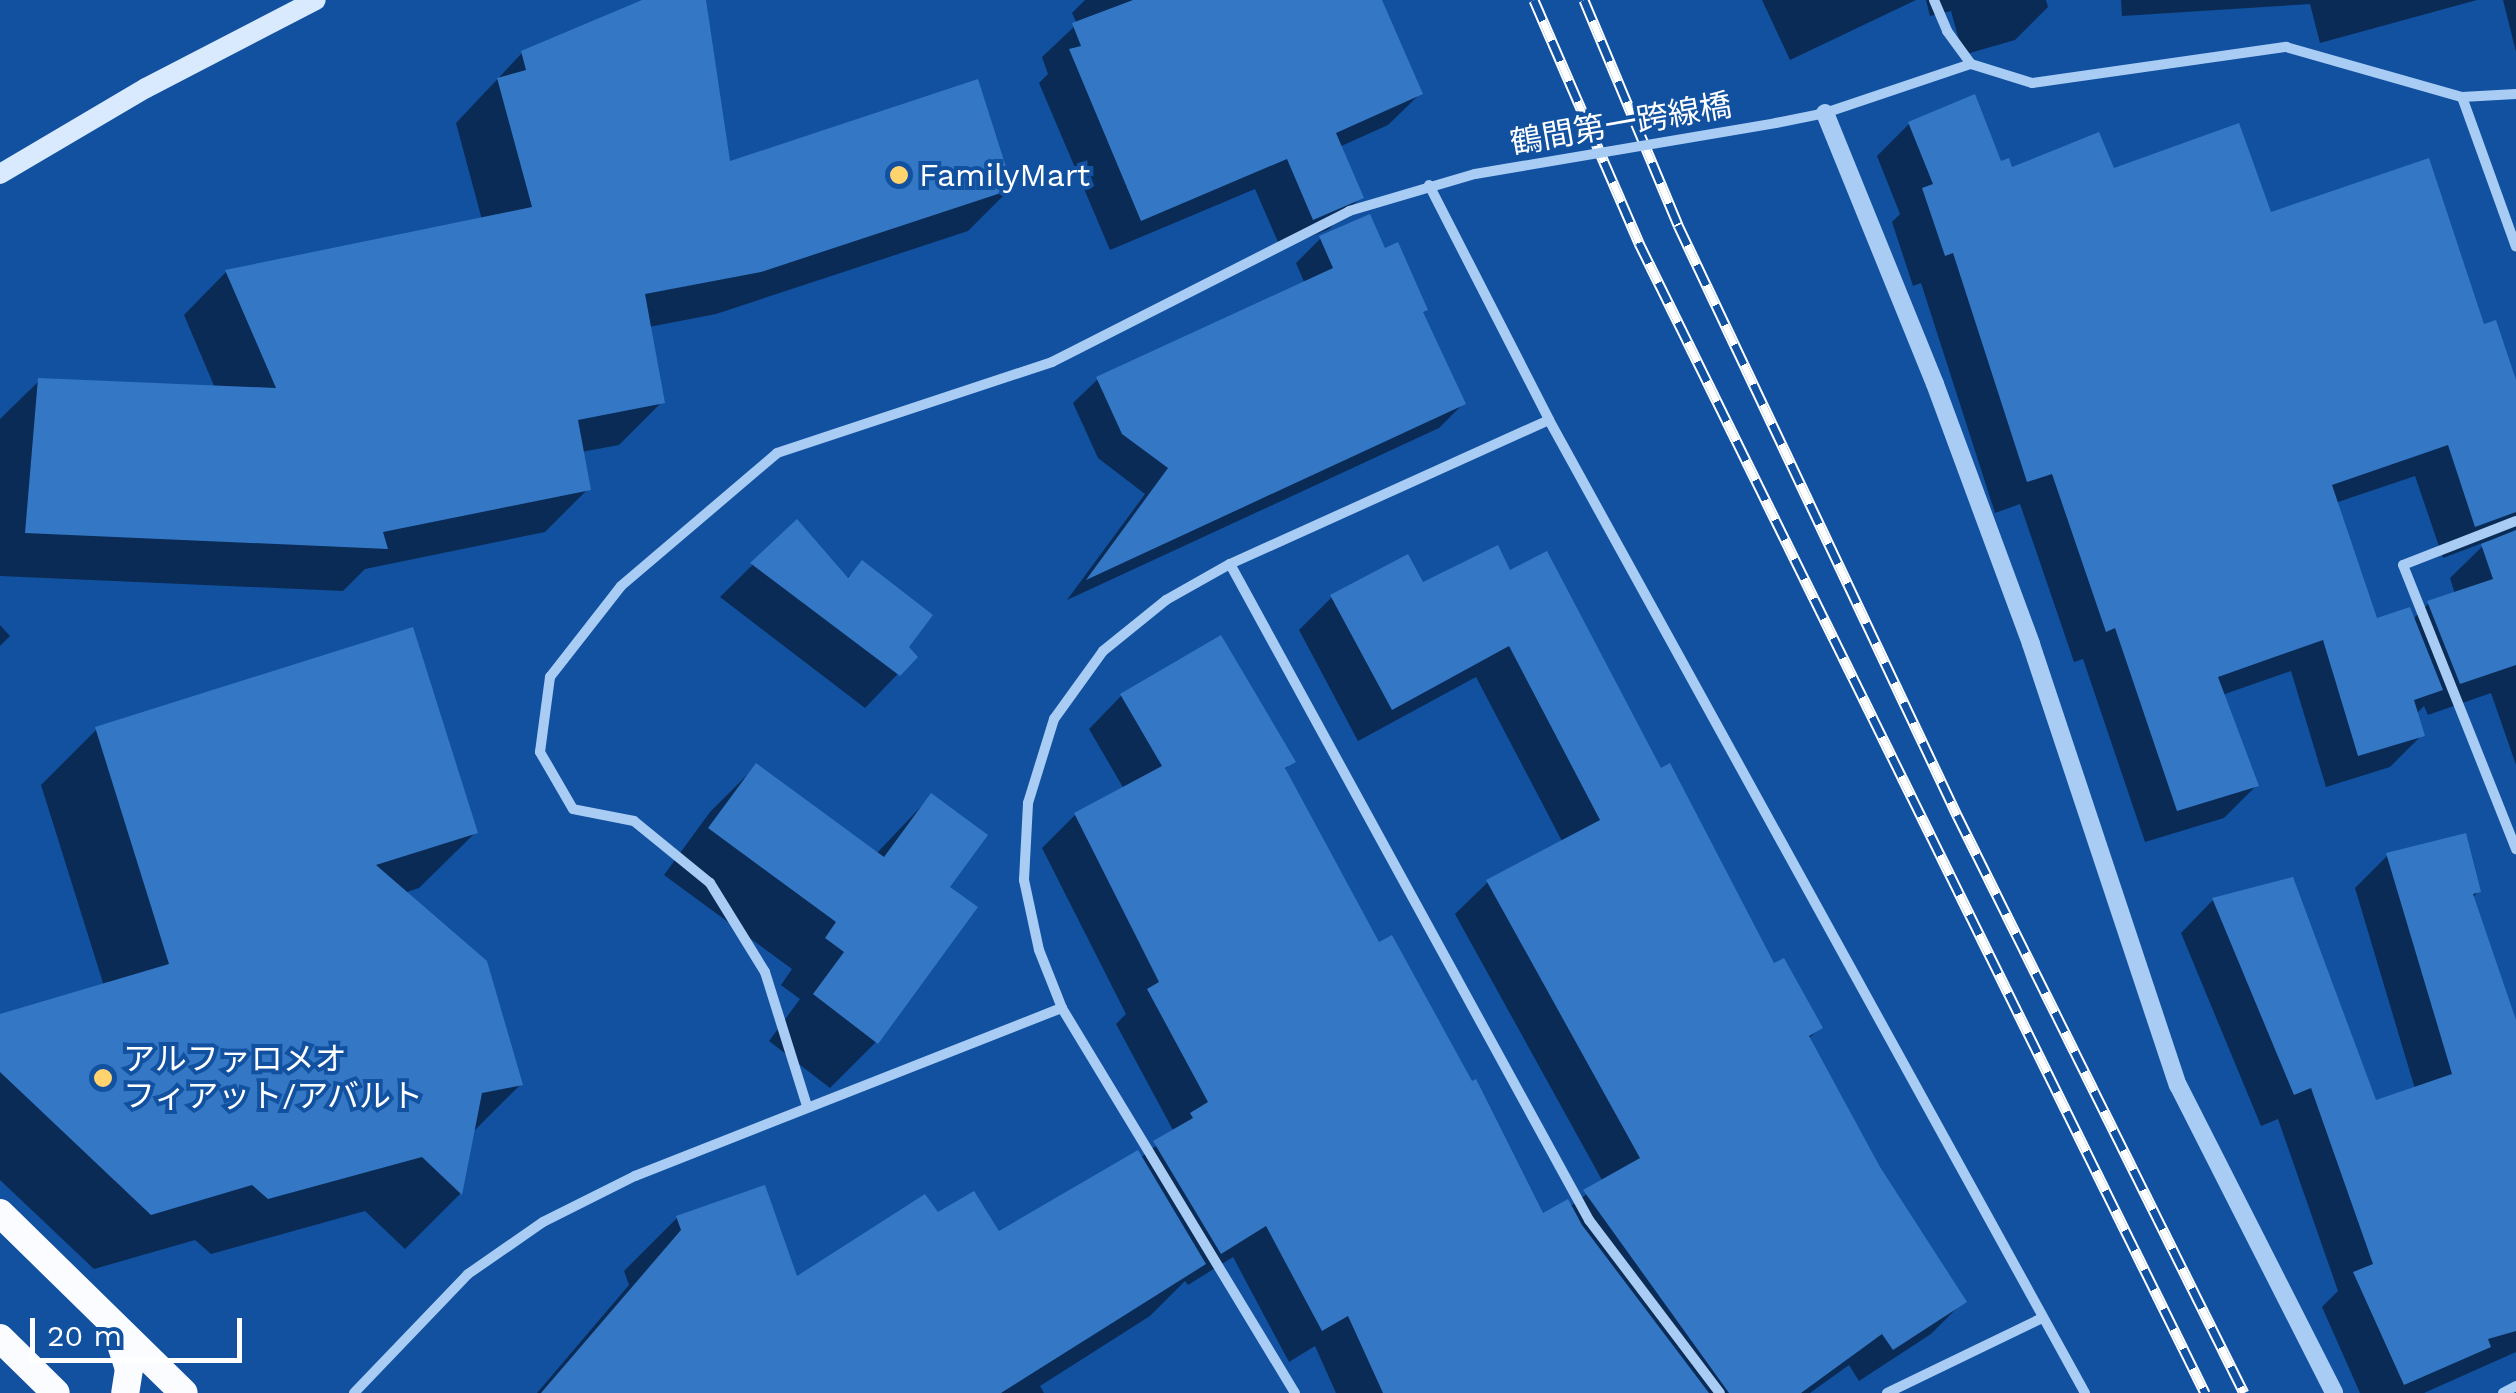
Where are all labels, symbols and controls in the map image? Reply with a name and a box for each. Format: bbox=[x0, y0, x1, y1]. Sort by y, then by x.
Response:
street label: 鶴間第一跨線橋 bbox=[1507, 86, 1735, 162]
place label: FamilyMart bbox=[919, 156, 1090, 194]
marker: FamilyMart bbox=[888, 164, 910, 186]
place label: アルファロメオ フィアット/アバルト bbox=[123, 1041, 425, 1116]
marker: アルファロメオ フィアット/アバルト bbox=[92, 1067, 114, 1089]
scale bar bbox=[35, 1298, 248, 1360]
text: 20 m bbox=[47, 1318, 122, 1353]

